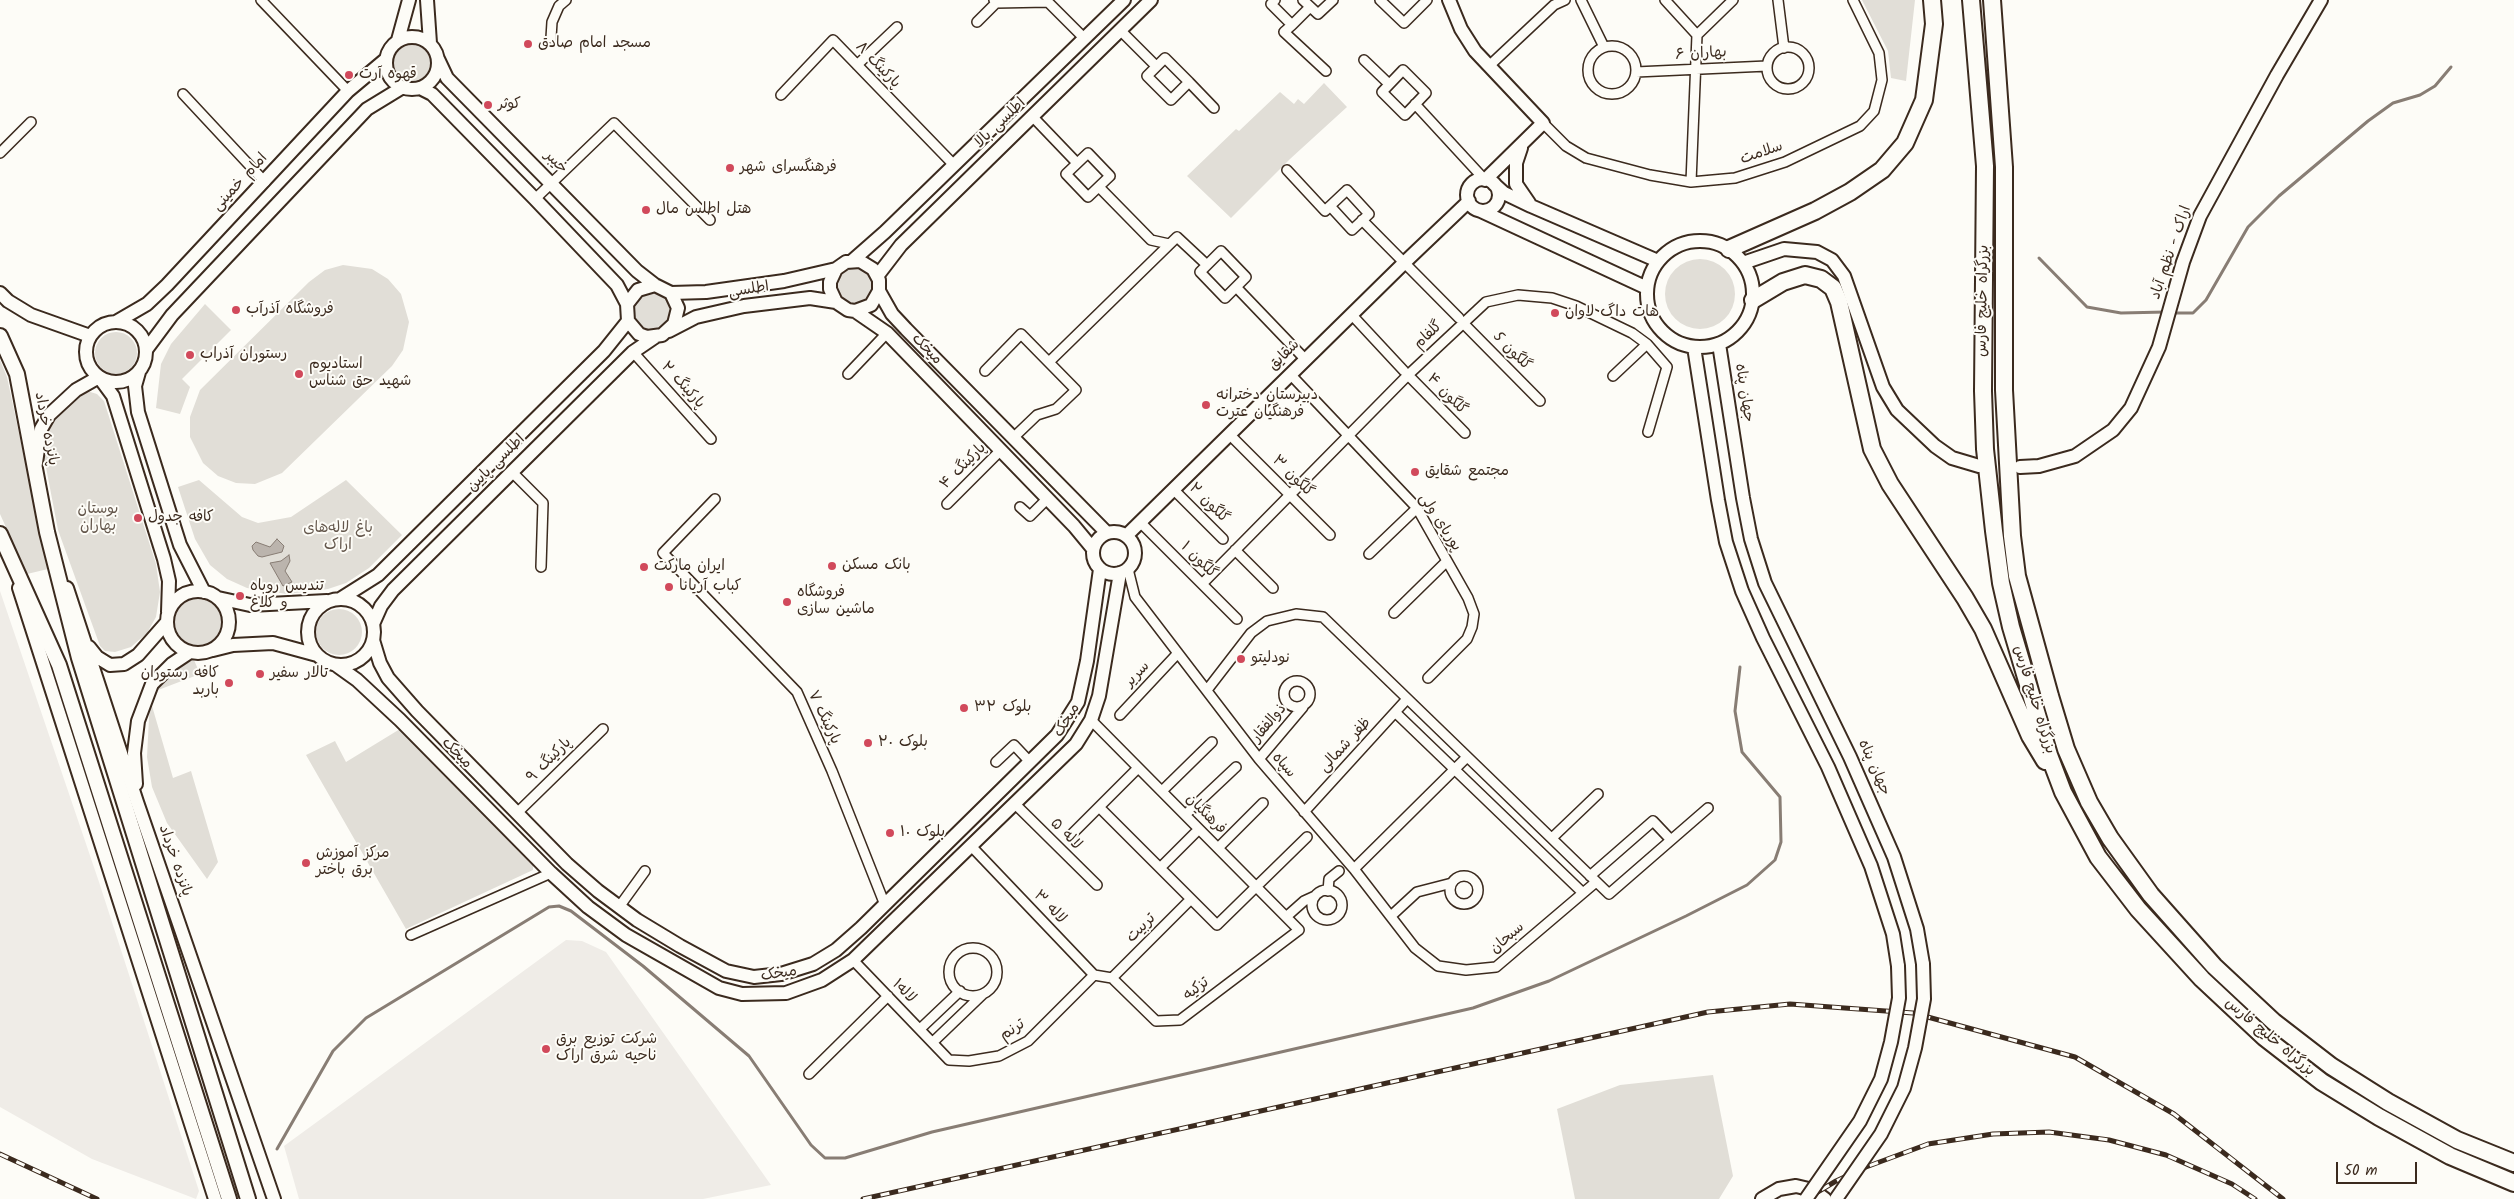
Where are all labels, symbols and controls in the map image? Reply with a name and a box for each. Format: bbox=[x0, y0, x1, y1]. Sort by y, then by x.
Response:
place label: مسجد امام صادق bbox=[538, 35, 651, 53]
marker: مسجد امام صادق bbox=[522, 38, 534, 50]
street label: پارکینگ ۸ bbox=[851, 39, 903, 93]
street label: بهاران ۶ bbox=[1675, 45, 1727, 65]
place label: قهوه آرت bbox=[359, 66, 417, 84]
marker: قهوه آرت bbox=[343, 69, 355, 81]
street label: اطلسی بالا bbox=[972, 95, 1030, 153]
place label: کوثر bbox=[498, 96, 521, 114]
marker: کوثر bbox=[482, 99, 494, 111]
street label: سلامت bbox=[1738, 138, 1786, 170]
street label: خیبر bbox=[540, 148, 570, 178]
street label: امام خمینی bbox=[210, 150, 272, 216]
place label: فرهنگسرای شهر bbox=[740, 159, 837, 177]
marker: فرهنگسرای شهر bbox=[724, 162, 736, 174]
place label: هتل اطلس مال bbox=[656, 201, 751, 219]
marker: هتل اطلس مال bbox=[640, 204, 652, 216]
street label: اراک - نظم آباد bbox=[2148, 204, 2196, 302]
street label: بزرگراه خلیج فارس bbox=[1974, 245, 1994, 357]
street label: اطلسی bbox=[727, 279, 771, 303]
place label: فروشگاه آذرآب bbox=[246, 301, 334, 319]
marker: فروشگاه آذرآب bbox=[230, 304, 242, 316]
place label: هات داگ لاوان bbox=[1565, 304, 1659, 322]
marker: هات داگ لاوان bbox=[1549, 307, 1561, 319]
street label: گلفام bbox=[1411, 318, 1447, 354]
street label: گلگون 5 bbox=[1488, 329, 1534, 375]
street label: میخک bbox=[907, 331, 945, 369]
street label: شقایق bbox=[1266, 337, 1304, 375]
place label: رستوران آذراب bbox=[200, 346, 287, 364]
marker: رستوران آذراب bbox=[184, 349, 196, 361]
place label: استادیوم شهید حق شناس bbox=[309, 356, 411, 391]
street label: پارکینگ ۲ bbox=[656, 359, 708, 413]
street label: جهان پناه bbox=[1729, 362, 1757, 424]
marker: استادیوم شهید حق شناس bbox=[293, 368, 305, 380]
street label: گلگون ۴ bbox=[1422, 371, 1470, 419]
place label: دبیرستان دخترانه فرهنگیان عترت bbox=[1216, 387, 1318, 422]
street label: پانزده خرداد bbox=[29, 391, 61, 467]
marker: دبیرستان دخترانه فرهنگیان عترت bbox=[1200, 399, 1212, 411]
street label: اطلسی پایین bbox=[464, 431, 530, 497]
street label: پارکینگ ۴ bbox=[937, 440, 991, 494]
street label: گلگون ۳ bbox=[1267, 452, 1317, 502]
place label: مجتمع شقایق bbox=[1425, 463, 1509, 481]
marker: مجتمع شقایق bbox=[1409, 466, 1421, 478]
street label: گلگون ۲ bbox=[1184, 480, 1232, 528]
street label: پوریای ولی bbox=[1414, 491, 1464, 555]
park label: بوستان بهاران bbox=[78, 501, 118, 536]
place label: کافه جدول bbox=[148, 509, 214, 527]
marker: کافه جدول bbox=[132, 512, 144, 524]
park label: باغ لاله‌های اراک bbox=[303, 520, 373, 555]
street label: گلگون ۱ bbox=[1176, 539, 1220, 583]
place label: بانک مسکن bbox=[842, 557, 911, 575]
place label: ایران مارکت bbox=[654, 558, 725, 576]
marker: بانک مسکن bbox=[826, 560, 838, 572]
marker: ایران مارکت bbox=[638, 561, 650, 573]
place label: تندیس روباه و کلاغ bbox=[250, 578, 324, 613]
place label: کباب آریانا bbox=[679, 578, 741, 596]
marker: کباب آریانا bbox=[663, 581, 675, 593]
place label: فروشگاه ماشین سازی bbox=[797, 584, 875, 619]
marker: تندیس روباه و کلاغ bbox=[234, 590, 246, 602]
marker: فروشگاه ماشین سازی bbox=[781, 596, 793, 608]
street label: بزرگراه خلیج فارس bbox=[2008, 644, 2058, 756]
place label: نودلیتو bbox=[1251, 650, 1291, 668]
marker: نودلیتو bbox=[1235, 653, 1247, 665]
street label: سریر bbox=[1122, 658, 1154, 692]
place label: کافه رستوران باربد bbox=[141, 665, 219, 700]
place label: تالار سفیر bbox=[270, 665, 328, 683]
marker: تالار سفیر bbox=[254, 668, 266, 680]
marker: کافه رستوران باربد bbox=[223, 677, 235, 689]
street label: پارکینگ ۷ bbox=[803, 688, 843, 748]
place label: بلوک ۳۲ bbox=[974, 699, 1031, 717]
street label: میخک bbox=[1051, 701, 1085, 741]
street label: ذوالفقار bbox=[1249, 701, 1291, 747]
marker: بلوک ۳۲ bbox=[958, 702, 970, 714]
street label: ظفر شمالی bbox=[1316, 715, 1376, 777]
place label: بلوک ۲۰ bbox=[878, 734, 928, 752]
street label: میخک bbox=[437, 735, 475, 773]
street label: پارکینگ ۹ bbox=[524, 735, 576, 787]
marker: بلوک ۲۰ bbox=[862, 737, 874, 749]
street label: جهان پناه bbox=[1853, 737, 1893, 799]
street label: سپاه bbox=[1267, 750, 1299, 782]
street label: فرهنگیان bbox=[1181, 791, 1229, 839]
street label: لاله ۵ bbox=[1045, 815, 1085, 855]
street label: پانزده خرداد bbox=[153, 823, 195, 899]
place label: بلوک ۱۰ bbox=[900, 824, 945, 842]
marker: بلوک ۱۰ bbox=[884, 827, 896, 839]
place label: مرکز آموزش برق باختر bbox=[316, 845, 389, 880]
marker: مرکز آموزش برق باختر bbox=[300, 857, 312, 869]
street label: لاله ۳ bbox=[1029, 888, 1069, 928]
street label: تربیت bbox=[1124, 911, 1160, 947]
street label: سبحان bbox=[1487, 919, 1529, 959]
street label: میخک bbox=[760, 963, 798, 987]
street label: تزکیه bbox=[1181, 975, 1213, 1005]
street label: لاله۱ bbox=[887, 976, 919, 1008]
street label: بزرگراه خلیج فارس bbox=[2220, 995, 2318, 1081]
street label: ترنم bbox=[997, 1016, 1029, 1046]
place label: شرکت توزیع برق ناحیه شرق اراک bbox=[556, 1031, 657, 1066]
marker: شرکت توزیع برق ناحیه شرق اراک bbox=[540, 1043, 552, 1055]
scale bar bbox=[2339, 1152, 2420, 1184]
text: 50 m bbox=[2344, 1159, 2378, 1183]

